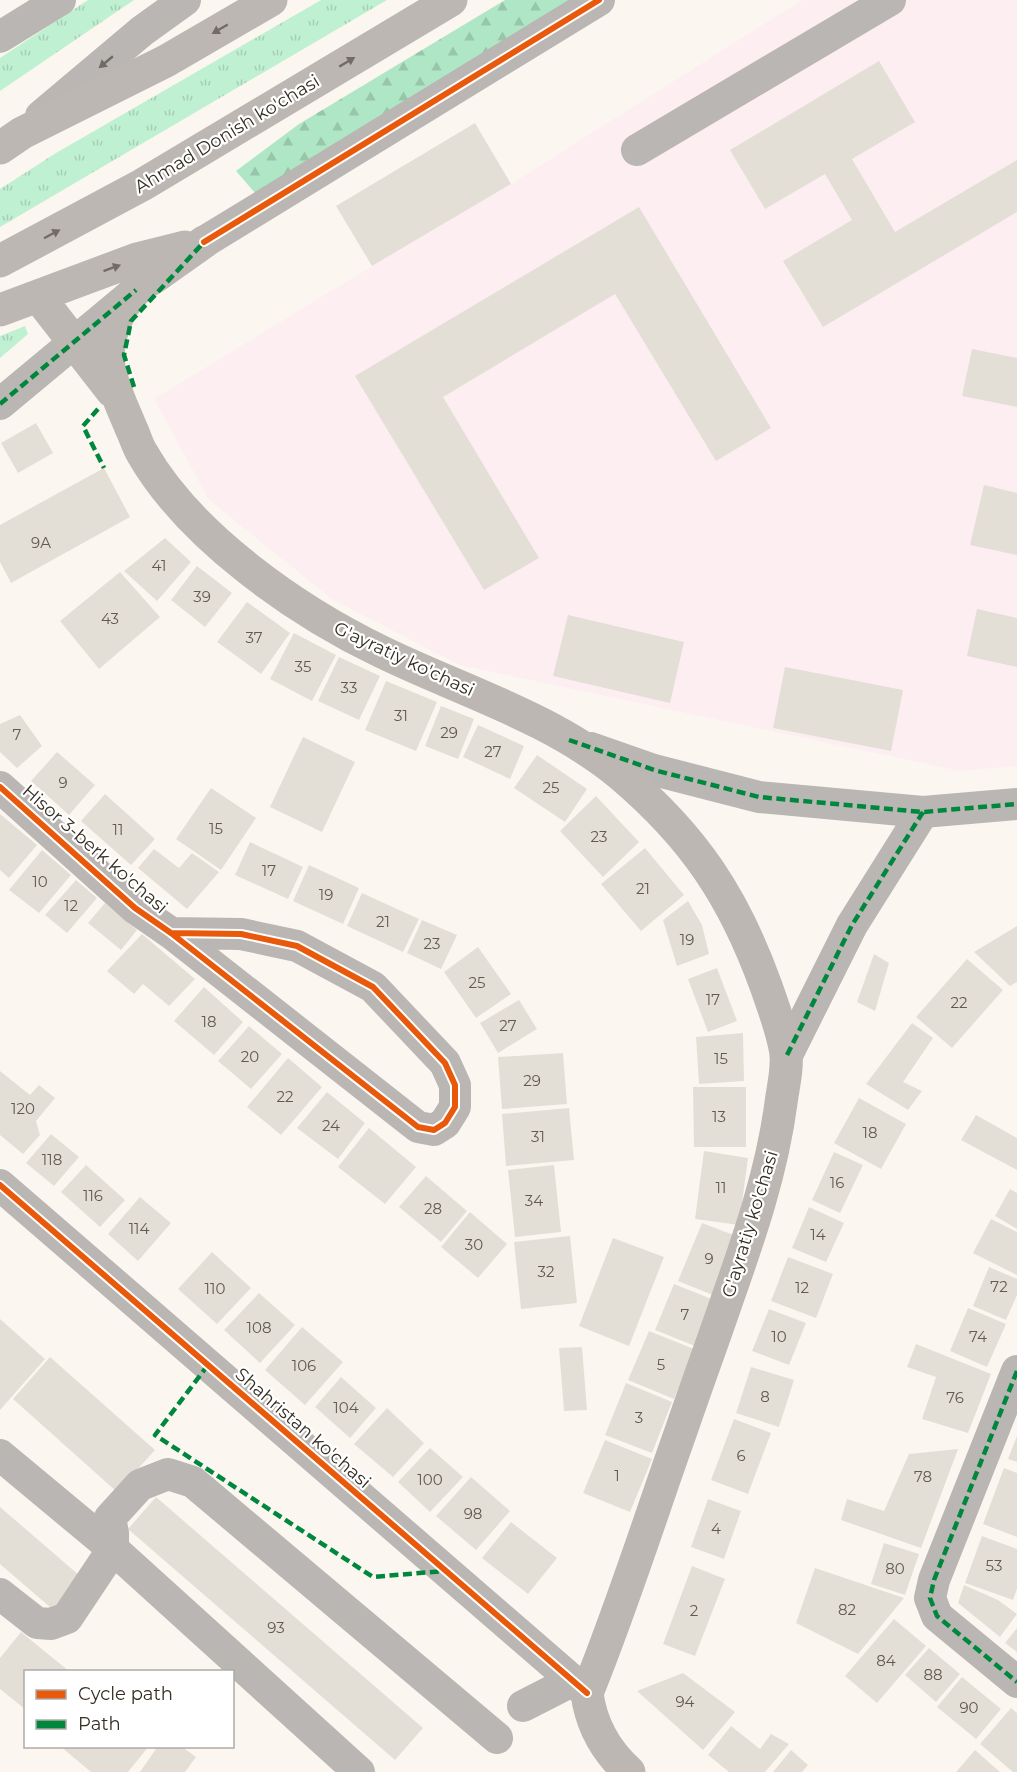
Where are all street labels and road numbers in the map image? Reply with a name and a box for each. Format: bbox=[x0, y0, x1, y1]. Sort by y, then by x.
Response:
street label: Ahmad Donish ko'chasi bbox=[131, 70, 323, 198]
street label: G'ayratiy ko'chasi bbox=[330, 617, 478, 701]
street label: Hisor 3-berk ko'chasi bbox=[18, 780, 172, 918]
street label: G'ayratiy ko'chasi bbox=[717, 1148, 783, 1300]
street label: Shahristan ko'chasi bbox=[231, 1363, 375, 1493]

